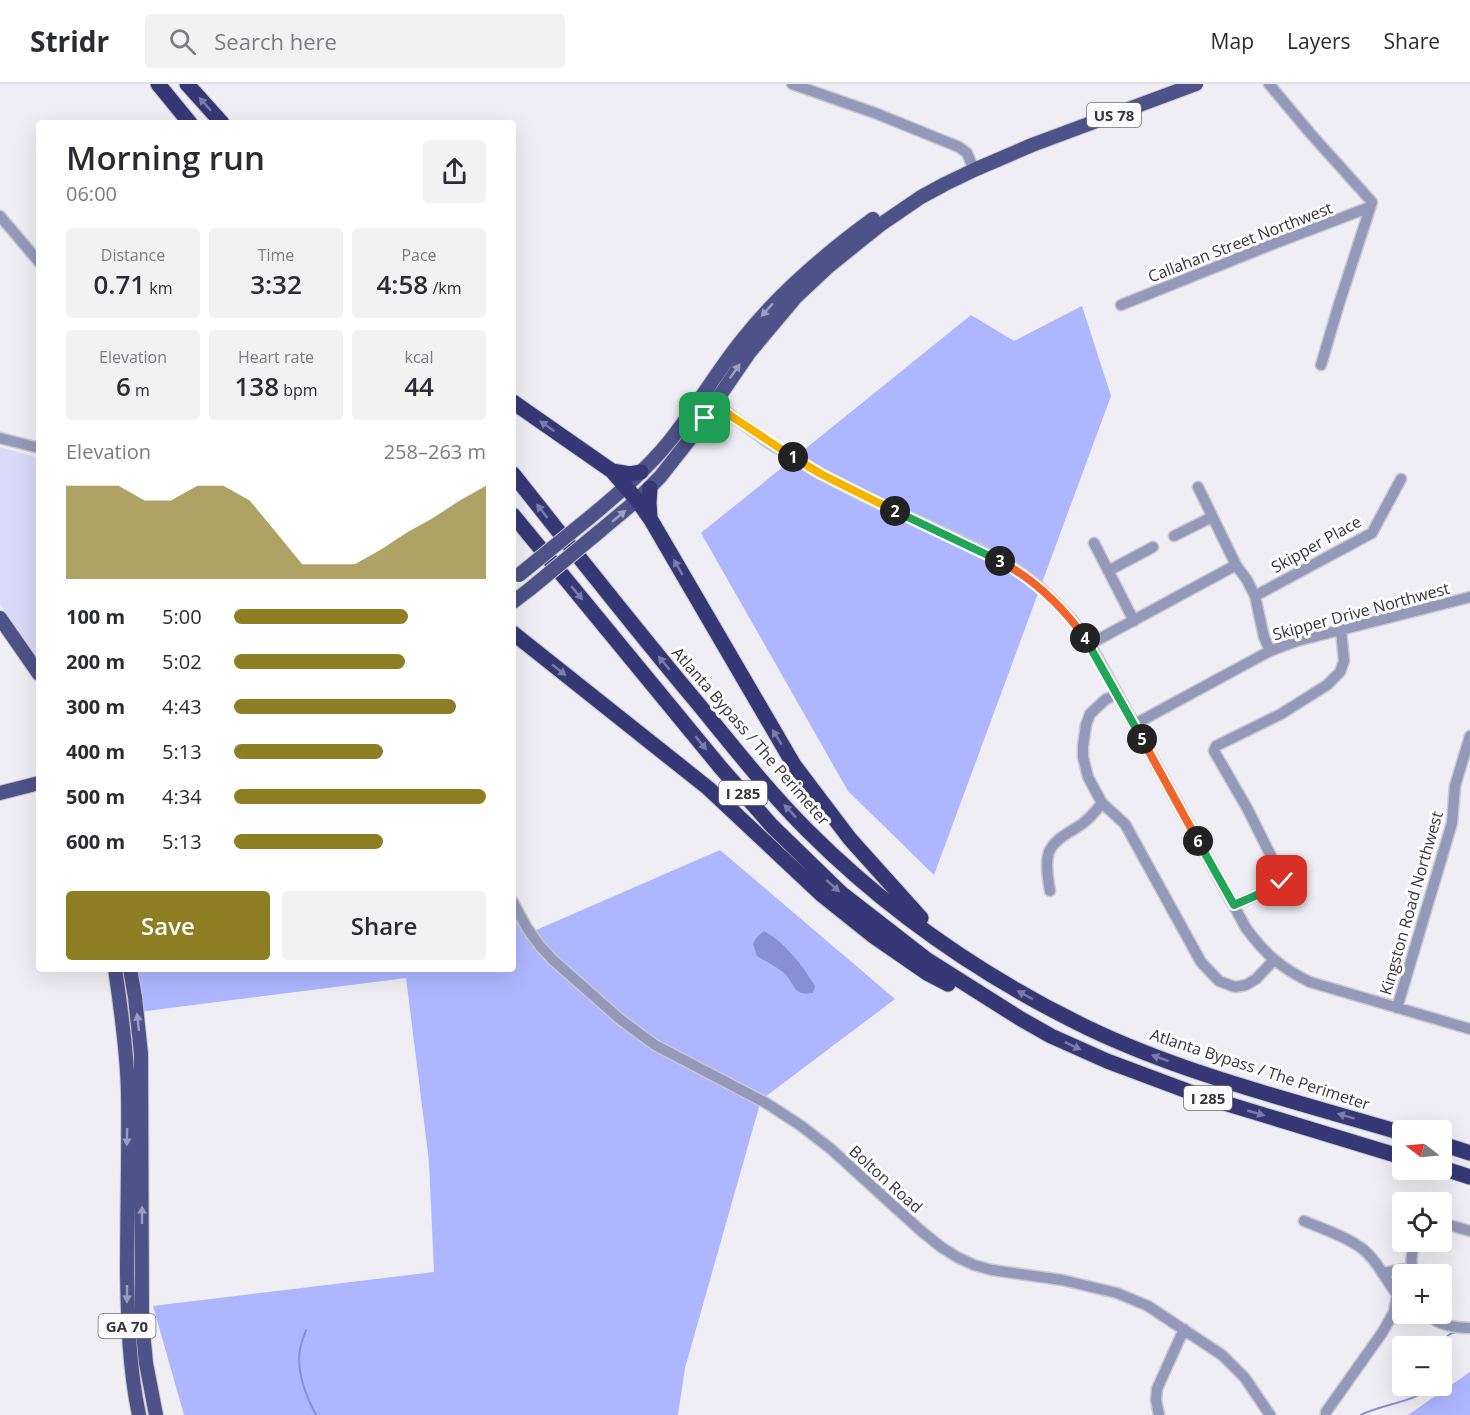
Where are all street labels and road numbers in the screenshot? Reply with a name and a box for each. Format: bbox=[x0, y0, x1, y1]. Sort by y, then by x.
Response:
road number: US 78 bbox=[1087, 103, 1141, 127]
street label: Callahan Street Northwest bbox=[1145, 197, 1336, 287]
street label: Skipper Place bbox=[1267, 510, 1365, 578]
street label: Skipper Drive Northwest bbox=[1270, 577, 1452, 645]
street label: Atlanta Bypass / The Perimeter bbox=[667, 642, 835, 830]
road number: I 285 bbox=[719, 781, 767, 805]
street label: Kingston Road Northwest bbox=[1374, 808, 1448, 997]
street label: Atlanta Bypass / The Perimeter bbox=[1147, 1023, 1373, 1115]
road number: I 285 bbox=[1184, 1086, 1232, 1110]
street label: Bolton Road bbox=[845, 1140, 927, 1218]
road number: GA 70 bbox=[98, 1314, 156, 1338]

